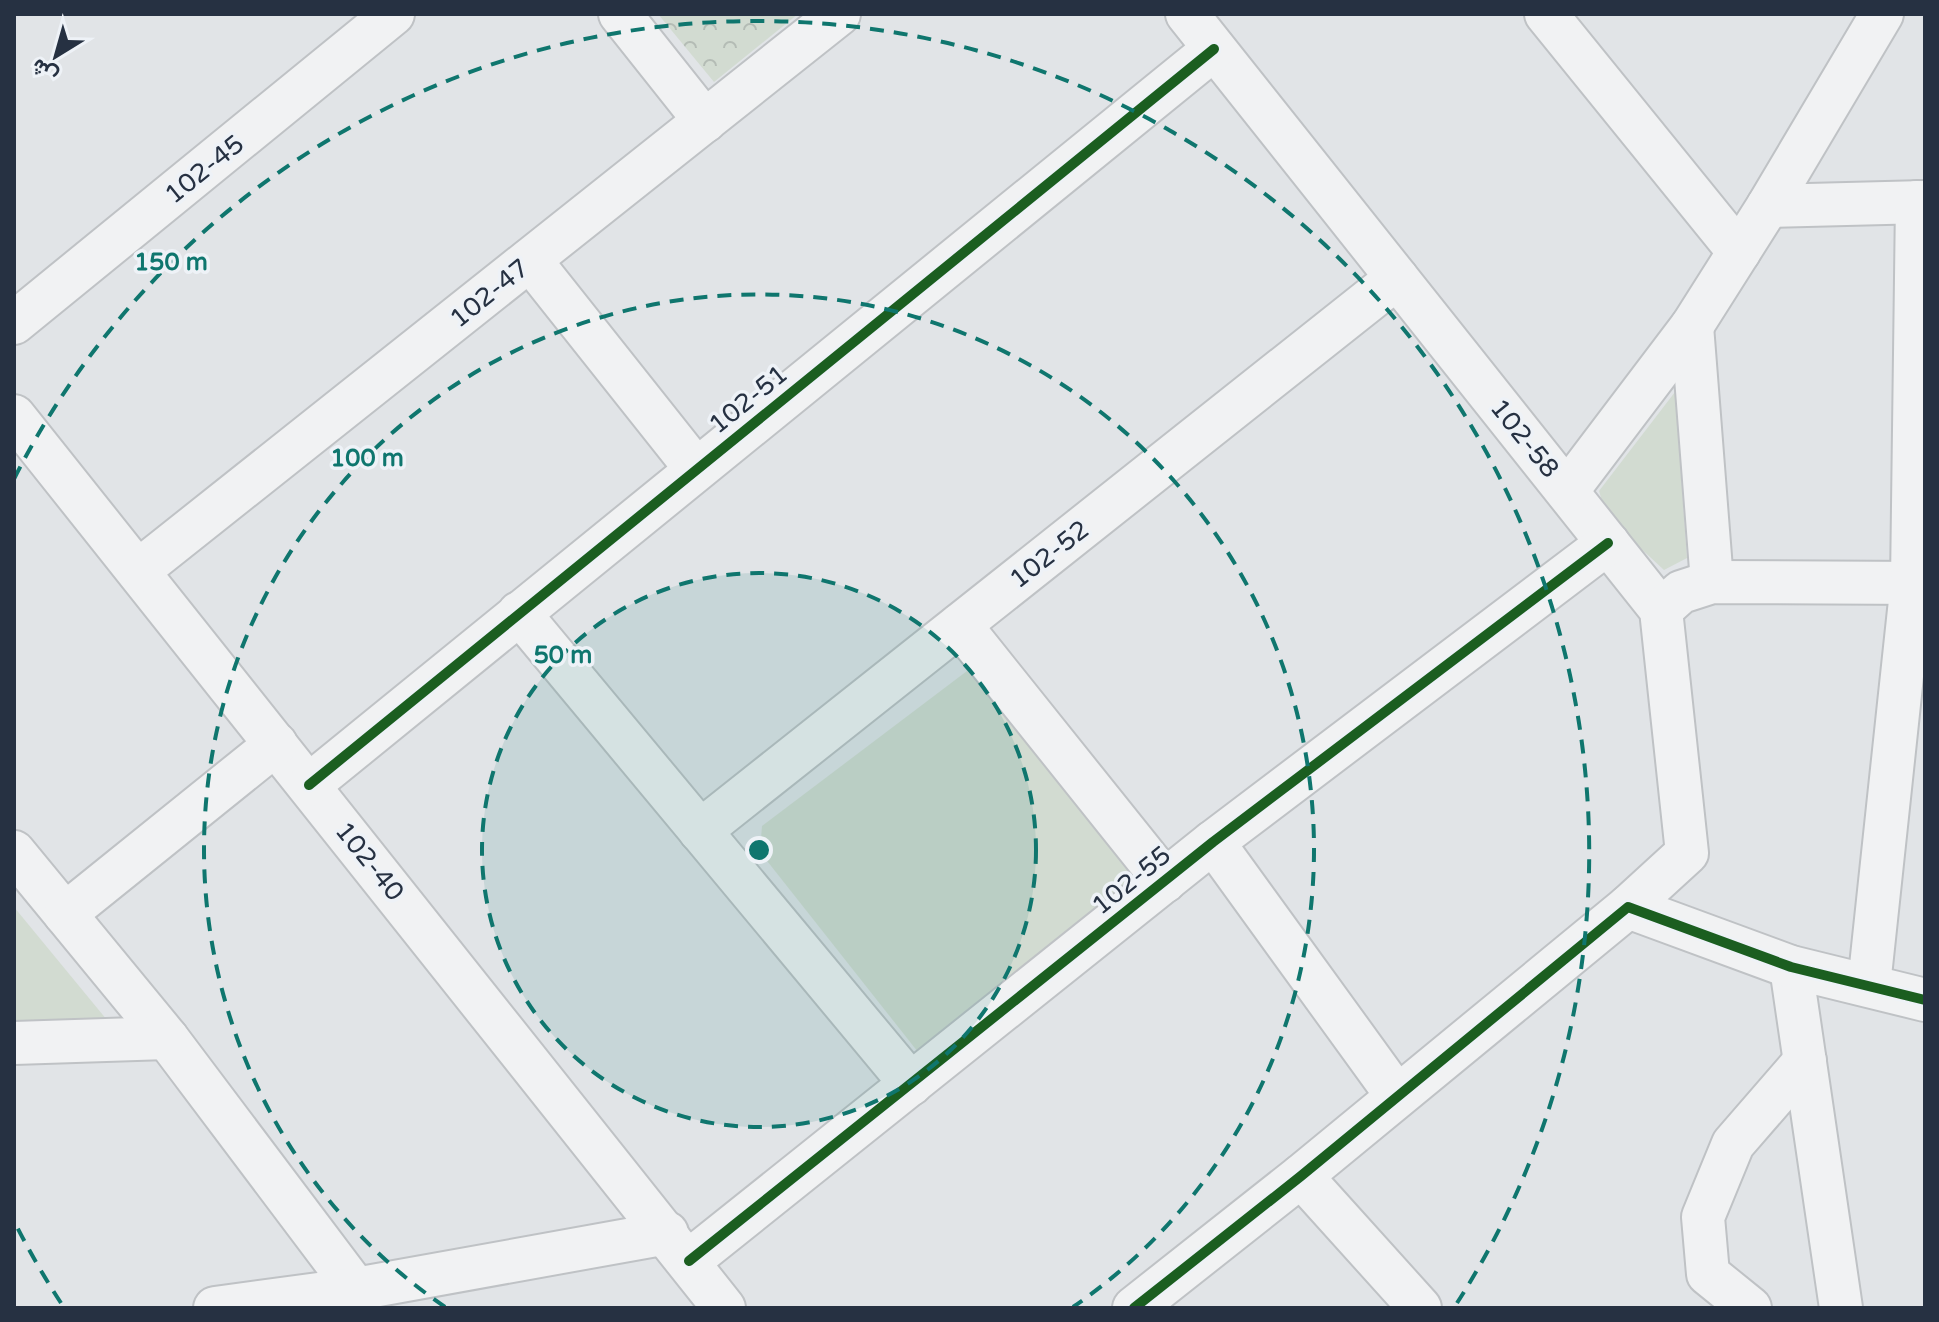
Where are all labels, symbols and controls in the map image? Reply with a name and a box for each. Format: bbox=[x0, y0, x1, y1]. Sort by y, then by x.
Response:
north arrow bbox=[16, 16, 96, 96]
text: ش bbox=[26, 53, 63, 90]
street label: 102-45 bbox=[159, 128, 250, 211]
text: 150 m bbox=[134, 248, 208, 277]
street label: 102-47 bbox=[444, 252, 535, 335]
street label: 102-51 bbox=[703, 358, 794, 440]
street label: 102-58 bbox=[1484, 393, 1566, 484]
text: 100 m bbox=[330, 444, 404, 473]
street label: 102-52 bbox=[1003, 514, 1095, 595]
text: 50 m bbox=[534, 641, 592, 670]
street label: 102-40 bbox=[328, 816, 411, 907]
centre of rings bbox=[745, 836, 773, 864]
street label: 102-55 bbox=[1086, 839, 1177, 921]

